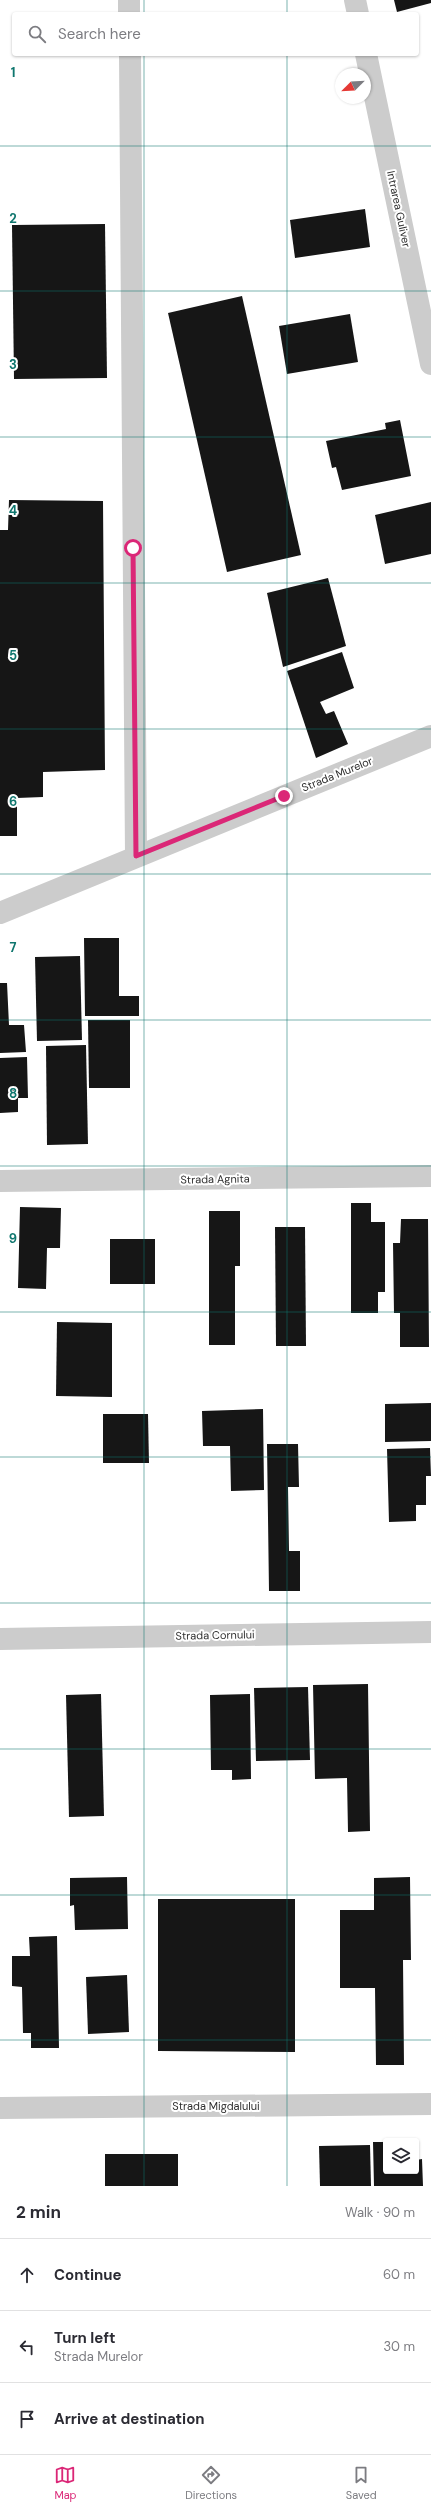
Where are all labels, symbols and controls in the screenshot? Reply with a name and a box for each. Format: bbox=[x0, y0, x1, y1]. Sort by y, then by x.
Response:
search box bbox=[12, 12, 419, 56]
icon: search bbox=[26, 23, 48, 45]
text: Search here bbox=[58, 24, 141, 44]
text: 1 bbox=[11, 64, 15, 81]
north arrow bbox=[335, 68, 371, 104]
street label: Intrarea Guliver bbox=[384, 169, 414, 249]
text: 2 bbox=[9, 210, 17, 227]
text: 3 bbox=[9, 356, 17, 373]
text: 4 bbox=[9, 502, 17, 519]
route start bbox=[124, 539, 142, 557]
text: 5 bbox=[9, 647, 17, 664]
street label: Strada Murelor bbox=[299, 753, 375, 795]
route end bbox=[275, 787, 293, 805]
text: 6 bbox=[9, 793, 17, 810]
text: 7 bbox=[10, 939, 17, 956]
text: 8 bbox=[9, 1085, 17, 1102]
street label: Strada Agnita bbox=[180, 1171, 250, 1187]
text: 9 bbox=[9, 1230, 17, 1247]
street label: Strada Cornului bbox=[175, 1627, 255, 1643]
street label: Strada Migdalului bbox=[172, 2099, 260, 2113]
map controls bbox=[383, 2138, 419, 2174]
button: layers bbox=[383, 2138, 419, 2174]
text: 2 min bbox=[16, 2201, 61, 2223]
text: Walk · 90 m bbox=[345, 2204, 415, 2221]
icon: ahead bbox=[16, 2264, 38, 2286]
text: Continue bbox=[54, 2265, 122, 2285]
text: 60 m bbox=[383, 2266, 415, 2283]
text: Turn left bbox=[54, 2328, 115, 2348]
icon: left bbox=[16, 2336, 38, 2358]
text: 30 m bbox=[383, 2338, 415, 2355]
text: Strada Murelor bbox=[54, 2348, 143, 2365]
icon: arrive bbox=[16, 2408, 38, 2430]
text: Arrive at destination bbox=[54, 2409, 205, 2429]
tab: Map bbox=[54, 2464, 77, 2502]
tab: Directions bbox=[185, 2464, 237, 2502]
tab: Saved bbox=[346, 2464, 377, 2502]

